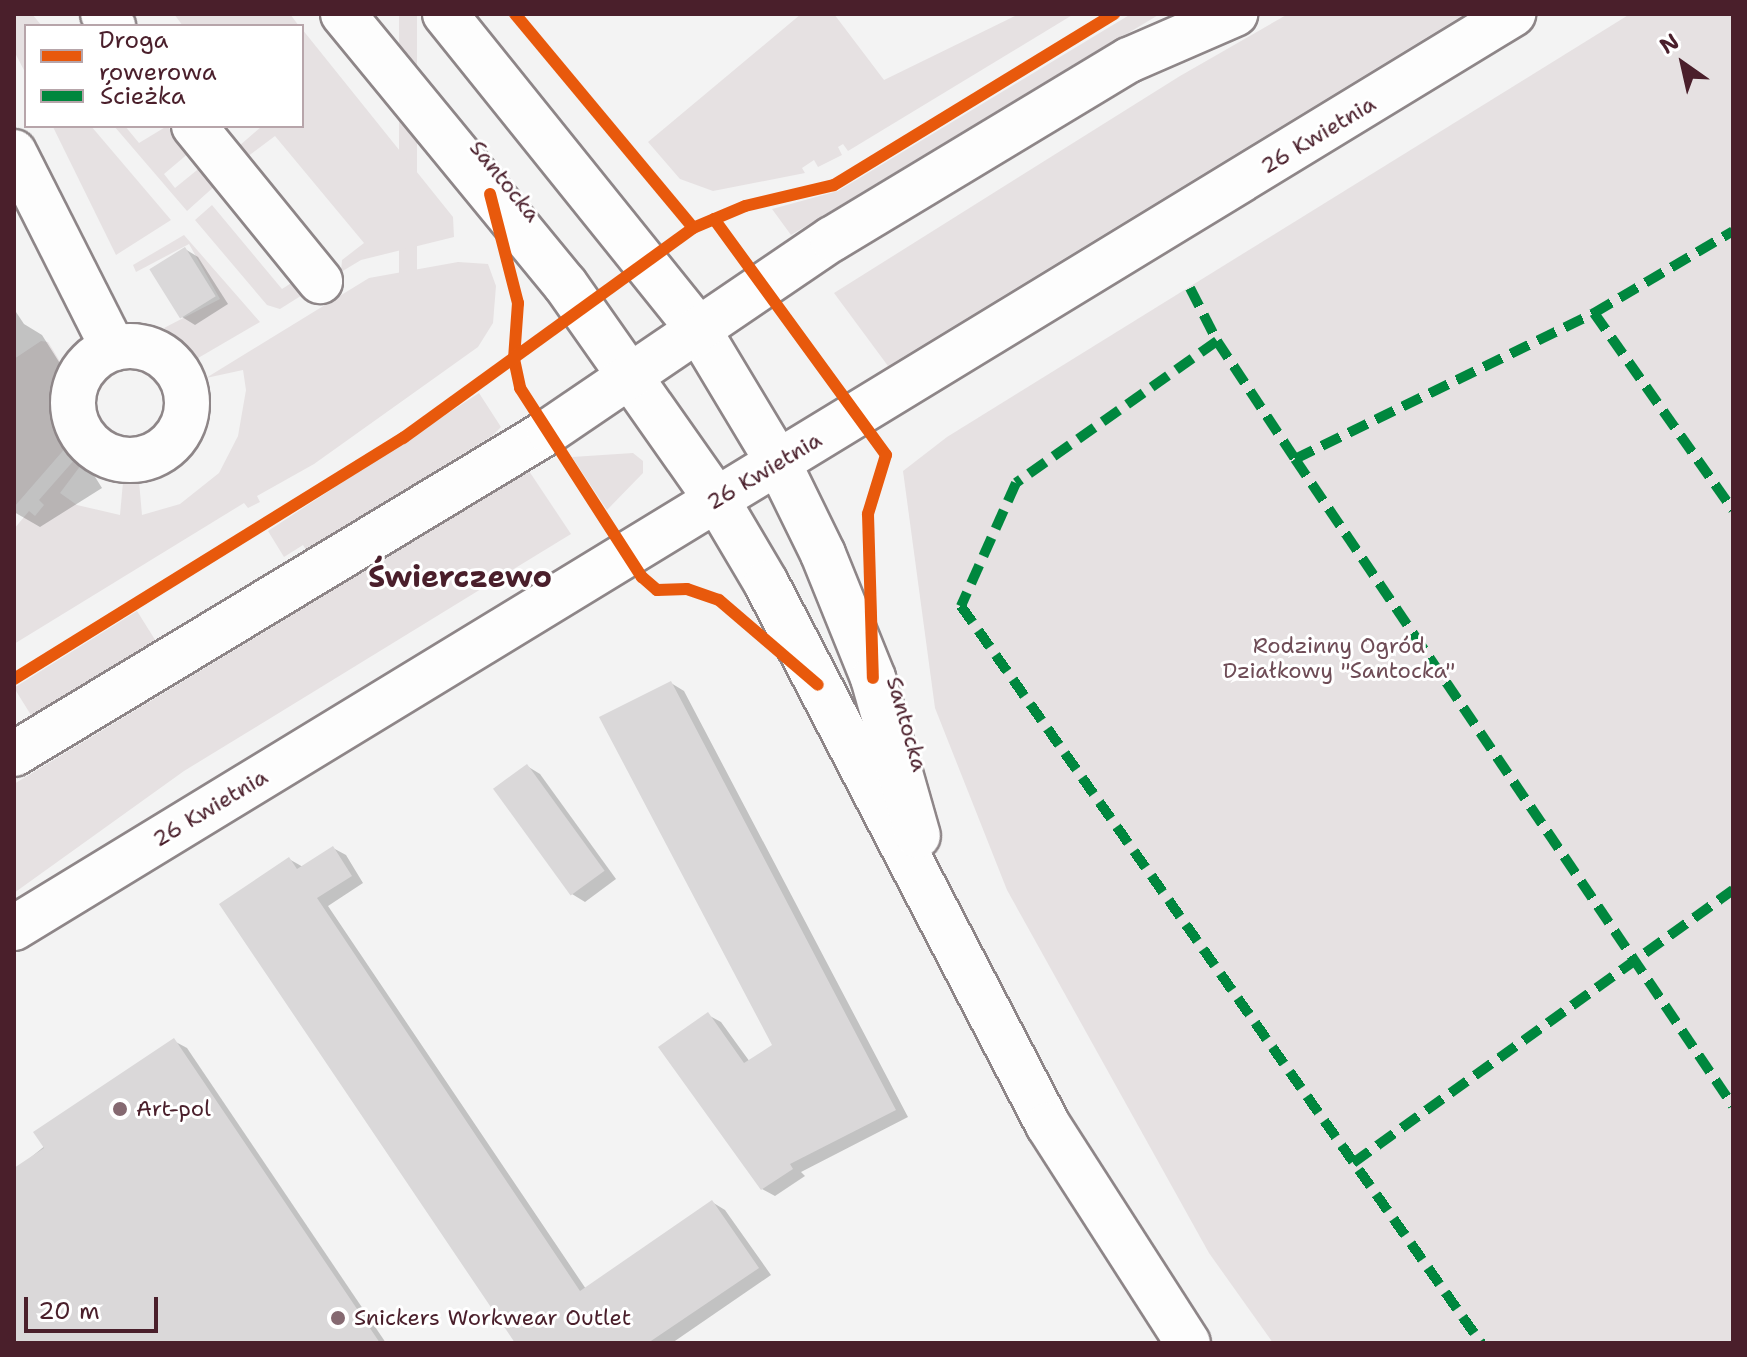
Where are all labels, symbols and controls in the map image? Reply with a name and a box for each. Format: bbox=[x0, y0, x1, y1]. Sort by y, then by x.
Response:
legend bbox=[24, 24, 304, 128]
text: Droga rowerowa bbox=[99, 24, 217, 88]
north arrow bbox=[1643, 24, 1723, 104]
text: N bbox=[1654, 27, 1685, 61]
text: Ścieżka bbox=[100, 80, 186, 112]
street label: 26 Kwietnia bbox=[1256, 90, 1380, 180]
street label: Santocka bbox=[464, 135, 546, 227]
street label: 26 Kwietnia bbox=[702, 426, 826, 516]
district label: Świerczewo bbox=[368, 559, 552, 595]
park label: Rodzinny Ogród Działkowy "Santocka" bbox=[1223, 632, 1455, 684]
street label: Santocka bbox=[881, 674, 933, 774]
street label: 26 Kwietnia bbox=[148, 763, 272, 853]
place label: Art-pol bbox=[136, 1096, 211, 1122]
marker: Art-pol bbox=[111, 1100, 129, 1118]
scale bar bbox=[28, 1281, 162, 1331]
text: 20 m bbox=[38, 1295, 100, 1327]
place label: Snickers Workwear Outlet bbox=[354, 1305, 631, 1331]
marker: Snickers Workwear Outlet bbox=[329, 1309, 347, 1327]

